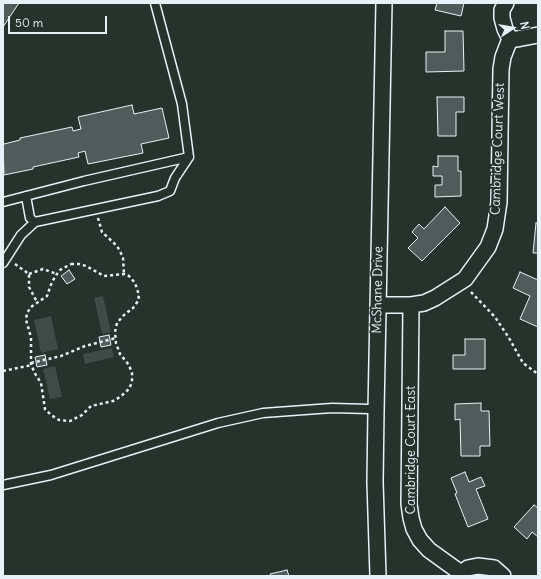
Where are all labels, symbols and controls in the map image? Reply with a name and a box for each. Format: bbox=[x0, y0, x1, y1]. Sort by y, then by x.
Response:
scale bar bbox=[10, 8, 109, 34]
north arrow bbox=[493, 8, 533, 48]
text: 50 m bbox=[15, 15, 43, 30]
text: N bbox=[517, 20, 532, 31]
street label: Cambridge Court West bbox=[488, 83, 508, 215]
street label: McShane Drive bbox=[369, 246, 387, 334]
street label: Cambridge Court East bbox=[403, 386, 419, 514]

